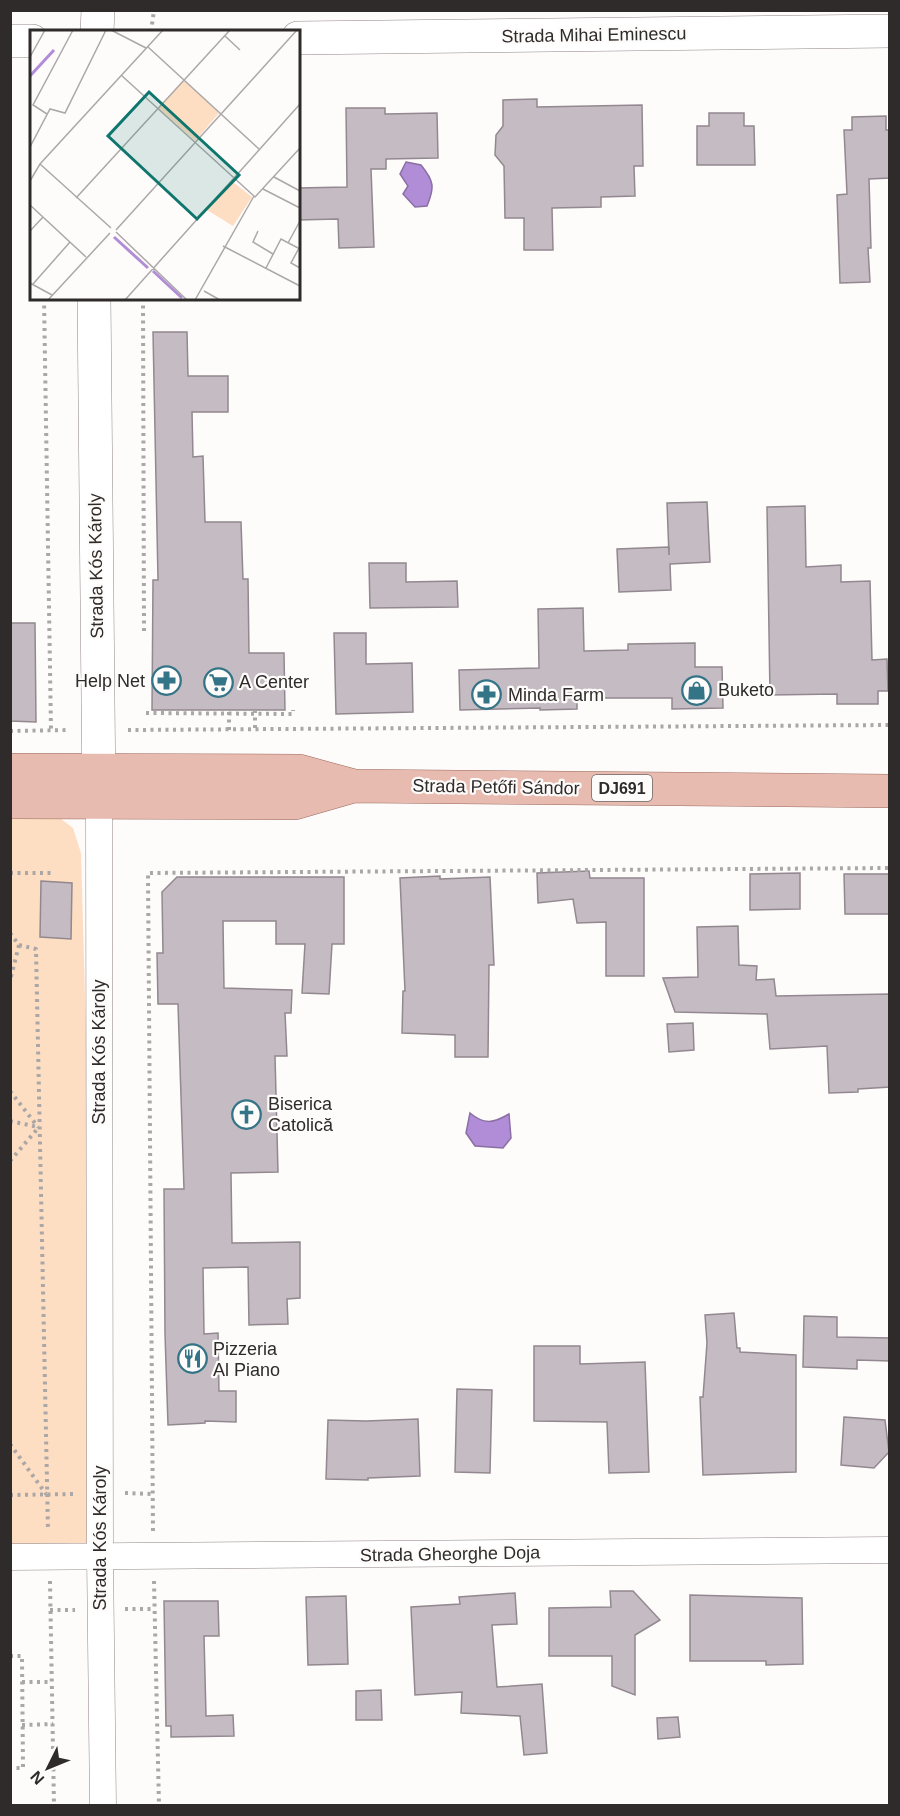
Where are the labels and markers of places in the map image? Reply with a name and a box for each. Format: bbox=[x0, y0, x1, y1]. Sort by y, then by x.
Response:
pharmacy icon: Help Net bbox=[150, 665, 182, 697]
supermarket icon: A Center bbox=[202, 666, 234, 698]
place label: Help Net bbox=[75, 671, 145, 691]
place label: A Center bbox=[239, 672, 309, 692]
shop icon: Buketo bbox=[681, 674, 713, 706]
pharmacy icon: Minda Farm bbox=[471, 679, 503, 711]
place label: Buketo bbox=[718, 680, 774, 700]
place label: Minda Farm bbox=[508, 685, 604, 705]
place label: Biserica Catolică bbox=[268, 1094, 334, 1135]
church icon: Biserica Catolică bbox=[231, 1098, 263, 1130]
place label: Pizzeria Al Piano bbox=[213, 1339, 280, 1380]
restaurant icon: Pizzeria Al Piano bbox=[176, 1343, 208, 1375]

